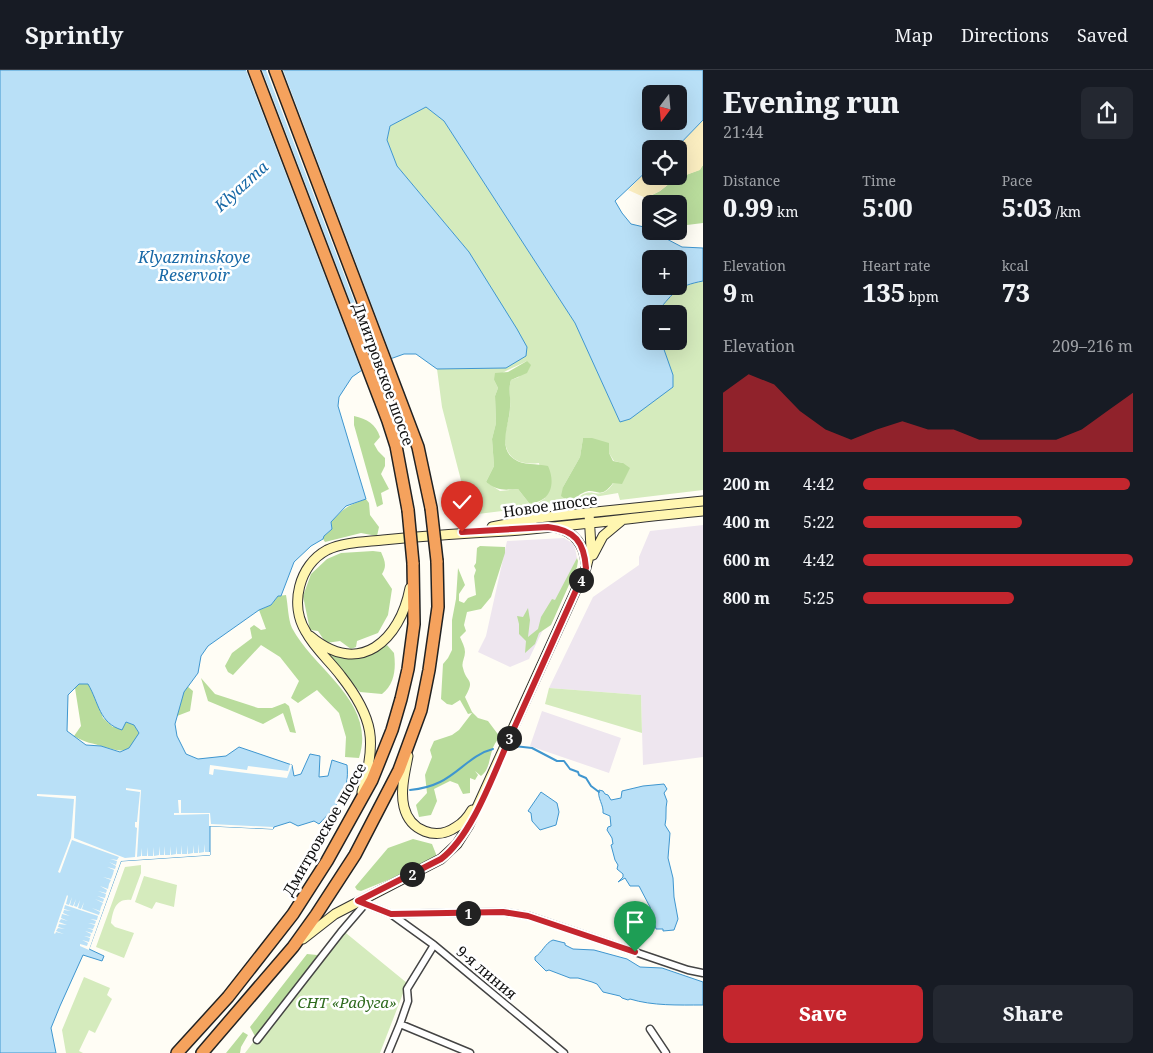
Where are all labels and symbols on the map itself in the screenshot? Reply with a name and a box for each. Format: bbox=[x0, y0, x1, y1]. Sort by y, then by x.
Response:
north arrow bbox=[642, 85, 688, 130]
water label: Klyazma bbox=[209, 155, 273, 217]
water label: Klyazminskoye Reservoir bbox=[137, 246, 250, 286]
street label: Дмитровское шоссе bbox=[349, 300, 419, 448]
pin bbox=[441, 481, 483, 532]
street label: Новое шоссе bbox=[502, 488, 598, 522]
pin: 4 bbox=[568, 568, 594, 592]
pin: 3 bbox=[496, 726, 522, 750]
street label: Дмитровское шоссе bbox=[278, 759, 370, 899]
pin: 2 bbox=[400, 862, 424, 886]
pin: 1 bbox=[456, 900, 480, 926]
pin bbox=[614, 901, 656, 952]
street label: 9-я линия bbox=[452, 941, 522, 1003]
park label: СНТ «Радуга» bbox=[297, 992, 397, 1012]

